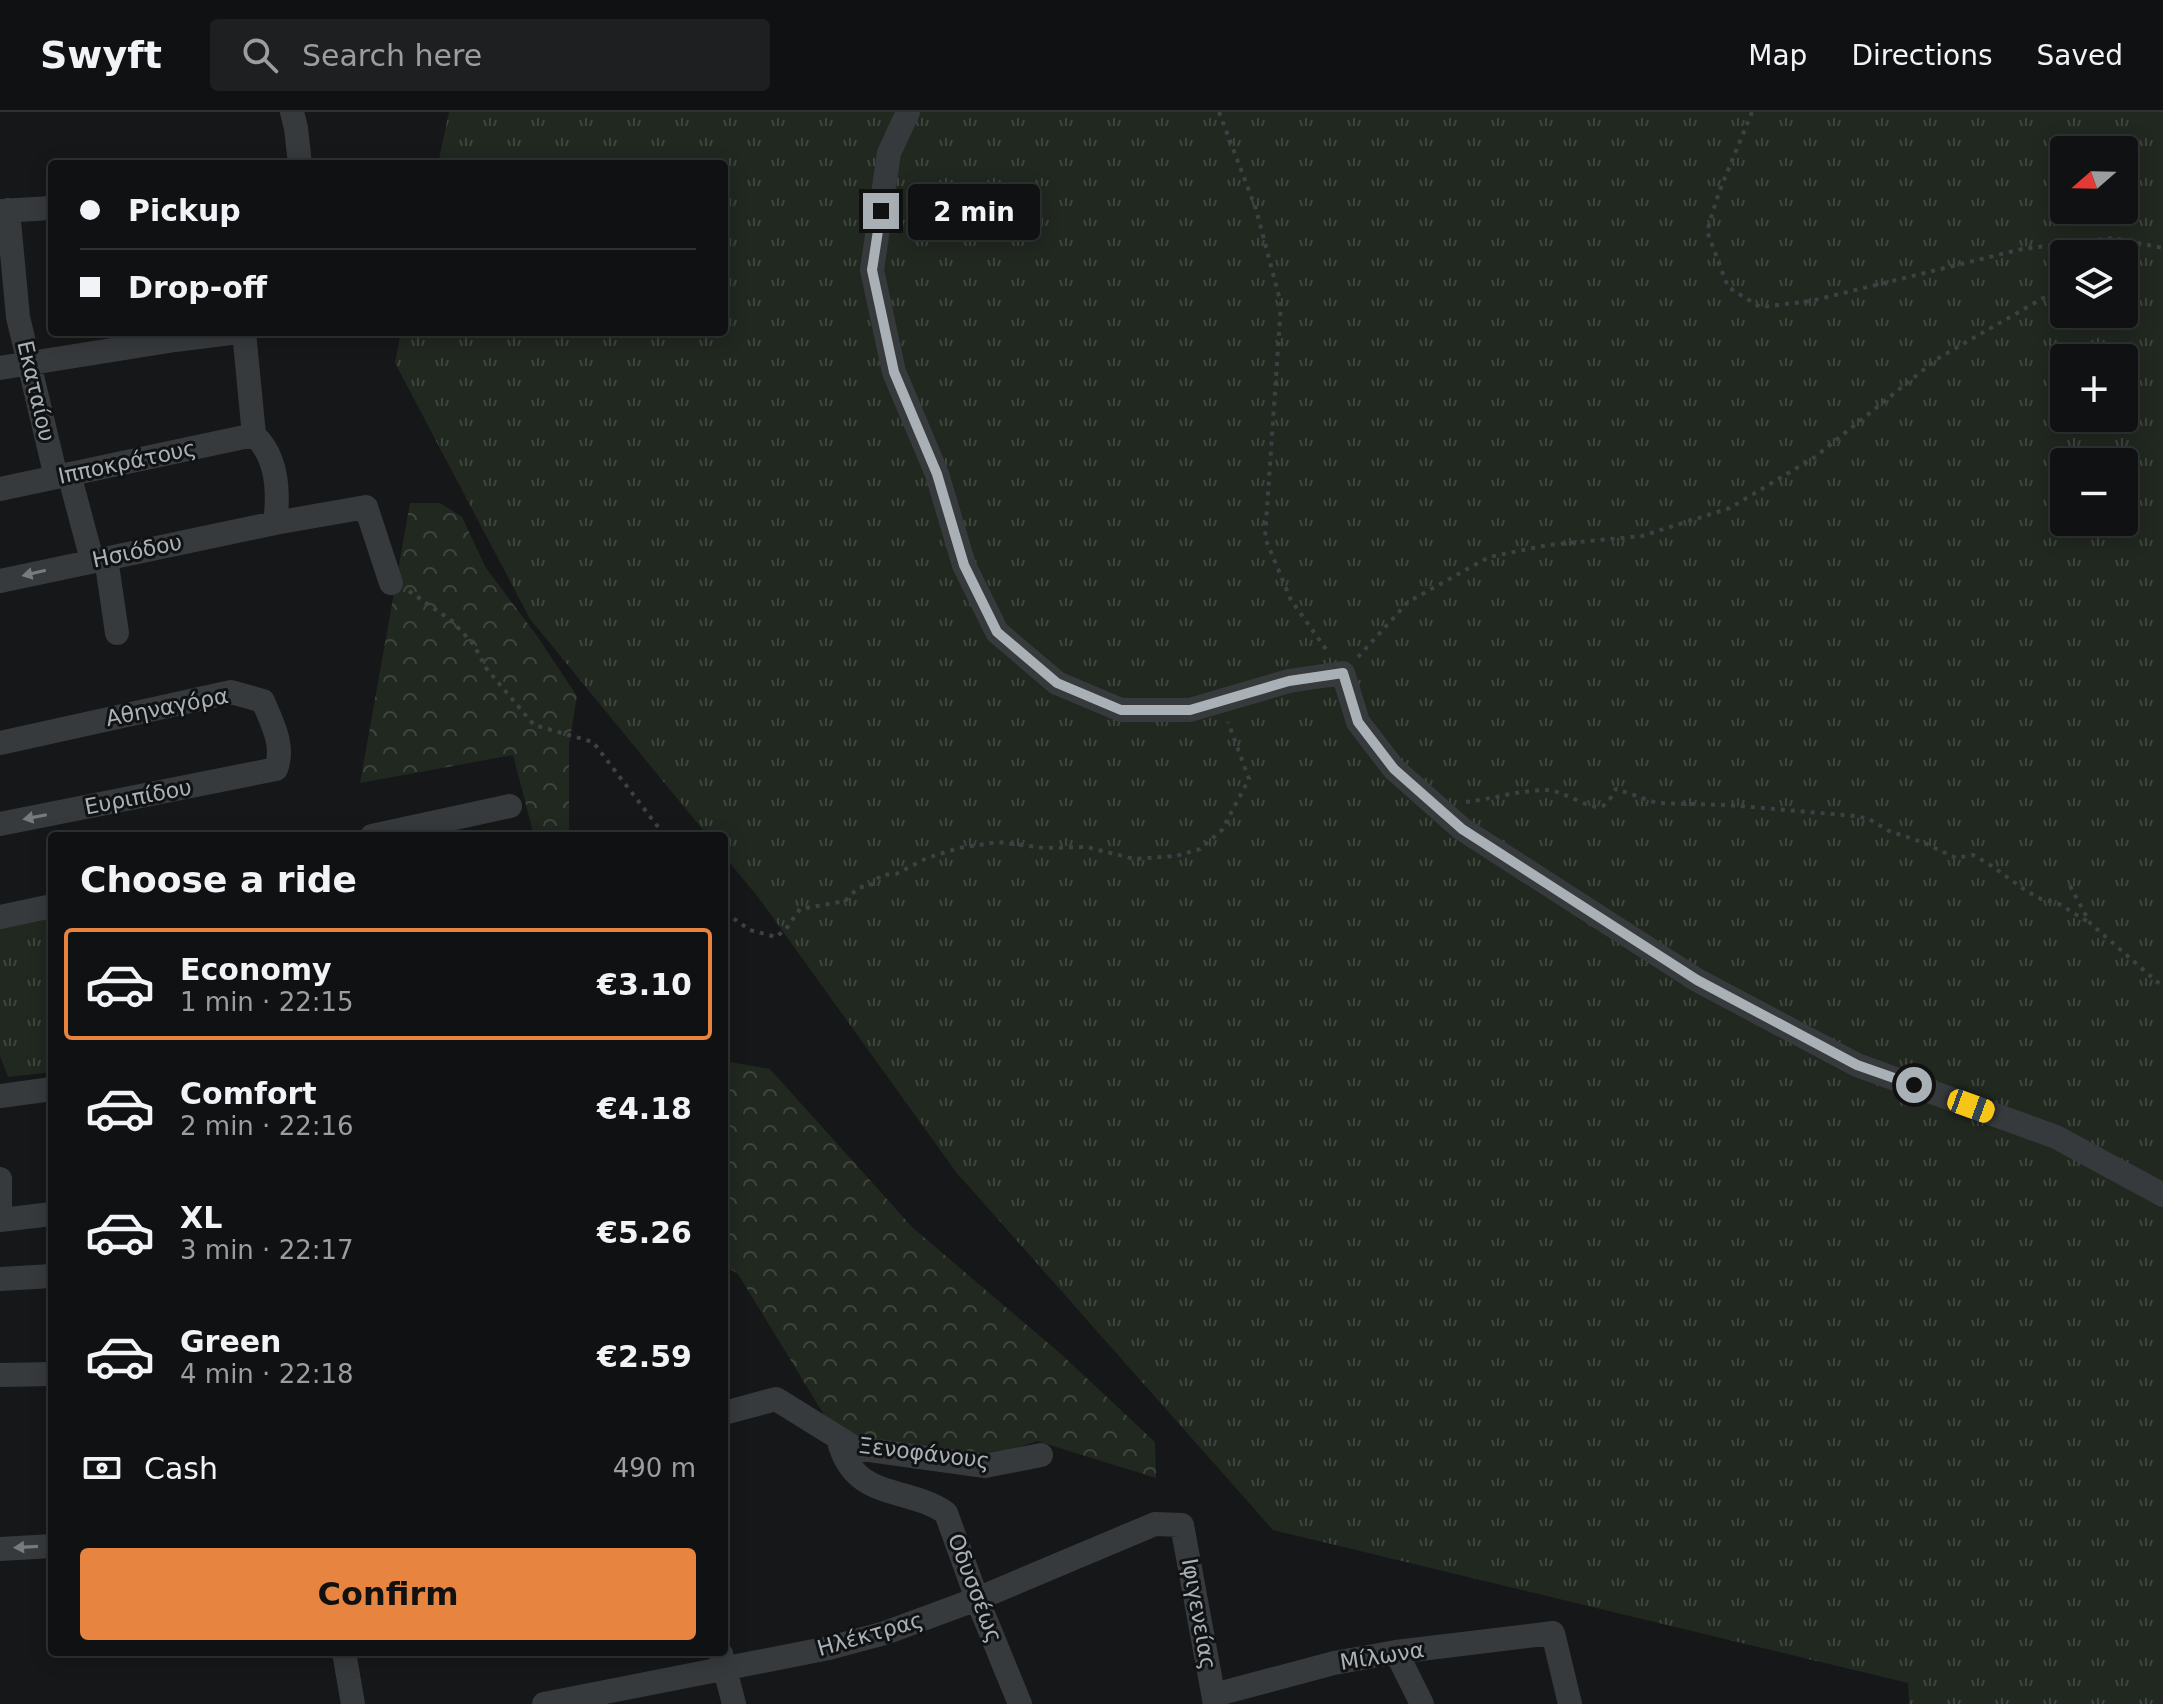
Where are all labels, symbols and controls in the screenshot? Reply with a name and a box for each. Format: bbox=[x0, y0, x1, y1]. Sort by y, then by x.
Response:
search box bbox=[210, 19, 770, 91]
text: Swyft bbox=[40, 33, 162, 77]
icon: search bbox=[238, 33, 282, 77]
text: Search here bbox=[302, 38, 482, 73]
text: Map bbox=[1748, 39, 1807, 72]
text: Directions bbox=[1851, 39, 1992, 72]
text: Saved bbox=[2036, 39, 2123, 72]
north arrow bbox=[2050, 136, 2138, 224]
map controls bbox=[2050, 136, 2138, 536]
callout: 2 min bbox=[909, 183, 1041, 239]
text: Pickup bbox=[128, 193, 241, 228]
route end bbox=[863, 193, 899, 229]
text: 2 min bbox=[933, 197, 1015, 227]
button: layers bbox=[2050, 240, 2138, 328]
text: Drop-off bbox=[128, 270, 267, 305]
street label: Εκαταίου bbox=[12, 338, 60, 444]
button: + bbox=[2050, 344, 2138, 432]
street label: Ιπποκράτους bbox=[56, 435, 198, 489]
button: − bbox=[2050, 448, 2138, 536]
street label: Ησιόδου bbox=[90, 529, 184, 573]
one-way arrow bbox=[22, 568, 47, 580]
street label: Αθηναγόρα bbox=[104, 683, 230, 731]
street label: Ευριπίδου bbox=[82, 774, 194, 820]
one-way arrow bbox=[22, 811, 47, 824]
text: Choose a ride bbox=[80, 859, 357, 900]
icon: car bbox=[84, 948, 156, 1020]
text: Economy bbox=[180, 952, 332, 987]
text: €3.10 bbox=[597, 967, 692, 1002]
text: 1 min · 22:15 bbox=[180, 987, 354, 1017]
route start bbox=[1896, 1067, 1932, 1103]
icon: car bbox=[84, 1072, 156, 1144]
text: Comfort bbox=[180, 1076, 317, 1111]
car bbox=[1944, 1087, 1998, 1125]
text: €4.18 bbox=[597, 1091, 692, 1126]
text: 2 min · 22:16 bbox=[180, 1111, 354, 1141]
icon: car bbox=[84, 1196, 156, 1268]
text: XL bbox=[180, 1200, 222, 1235]
text: €5.26 bbox=[597, 1215, 692, 1250]
text: 3 min · 22:17 bbox=[180, 1235, 354, 1265]
icon: car bbox=[84, 1320, 156, 1392]
text: Green bbox=[180, 1324, 281, 1359]
text: €2.59 bbox=[597, 1339, 692, 1374]
text: 4 min · 22:18 bbox=[180, 1359, 354, 1389]
street label: Ξενοφάνους bbox=[857, 1433, 991, 1473]
icon: cash bbox=[80, 1446, 124, 1490]
text: Cash bbox=[144, 1451, 218, 1486]
text: 490 m bbox=[613, 1453, 696, 1483]
street label: Οδυσσέως bbox=[943, 1530, 1007, 1646]
one-way arrow bbox=[13, 1541, 38, 1554]
button: Confirm bbox=[80, 1548, 696, 1640]
street label: Ιφιγενείας bbox=[1177, 1556, 1221, 1672]
street label: Ηλέκτρας bbox=[814, 1607, 926, 1661]
street label: Μίλωνα bbox=[1338, 1637, 1426, 1675]

